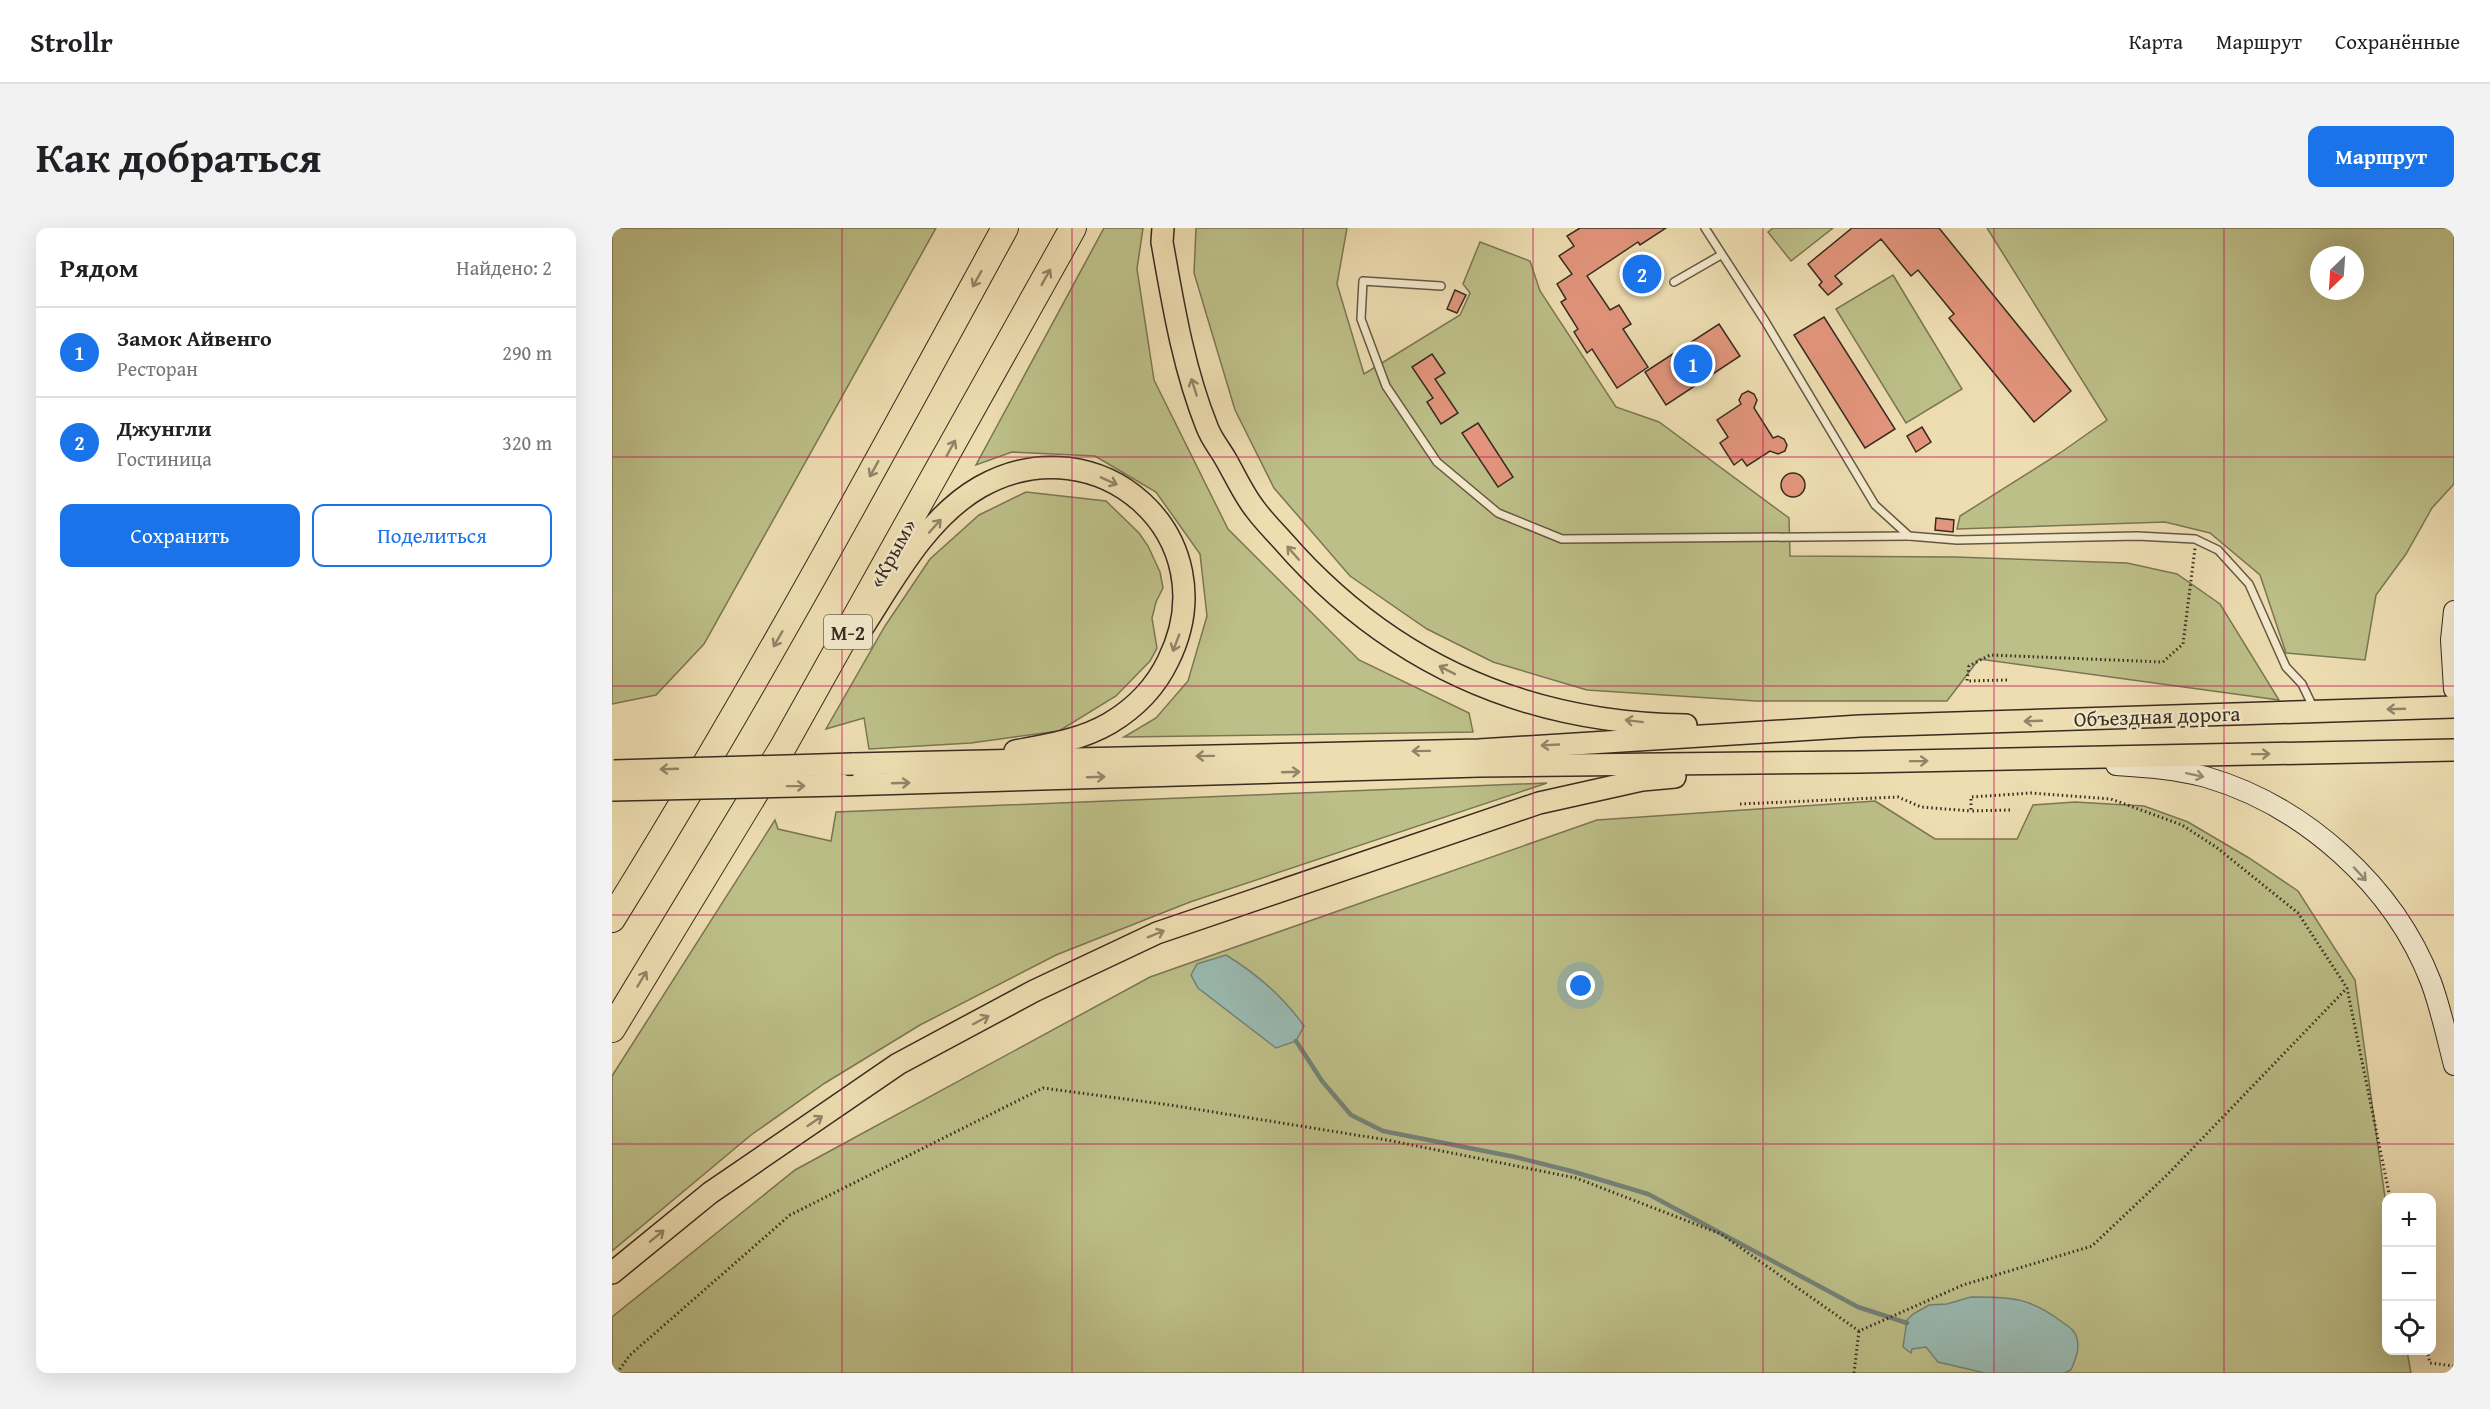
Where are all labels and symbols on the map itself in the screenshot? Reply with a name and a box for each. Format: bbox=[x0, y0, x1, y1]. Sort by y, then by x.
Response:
north arrow bbox=[2310, 246, 2364, 300]
pin: 2 bbox=[1622, 252, 1662, 296]
one-way arrow bbox=[1040, 269, 1052, 286]
one-way arrow bbox=[971, 270, 982, 288]
pin: 1 bbox=[1674, 342, 1712, 386]
one-way arrow bbox=[1188, 378, 1199, 397]
one-way arrow bbox=[946, 439, 958, 456]
one-way arrow bbox=[868, 460, 880, 477]
one-way arrow bbox=[1099, 476, 1117, 487]
street label: «Крым» bbox=[860, 513, 924, 593]
one-way arrow bbox=[928, 519, 942, 534]
one-way arrow bbox=[1286, 546, 1300, 561]
road number: М-2 bbox=[824, 615, 872, 649]
one-way arrow bbox=[772, 630, 784, 647]
one-way arrow bbox=[1170, 634, 1181, 652]
one-way arrow bbox=[1438, 664, 1456, 676]
street label: Объездная дорога bbox=[2073, 698, 2241, 734]
one-way arrow bbox=[2386, 703, 2406, 714]
one-way arrow bbox=[1625, 715, 1644, 726]
one-way arrow bbox=[2023, 715, 2043, 726]
one-way arrow bbox=[1541, 740, 1561, 751]
one-way arrow bbox=[1411, 745, 1431, 757]
one-way arrow bbox=[2250, 748, 2270, 760]
one-way arrow bbox=[1195, 751, 1215, 762]
one-way arrow bbox=[1908, 755, 1928, 767]
one-way arrow bbox=[659, 764, 679, 775]
one-way arrow bbox=[1280, 766, 1300, 777]
one-way arrow bbox=[2185, 770, 2205, 781]
one-way arrow bbox=[1085, 772, 1105, 783]
one-way arrow bbox=[890, 777, 910, 789]
one-way arrow bbox=[786, 780, 806, 792]
one-way arrow bbox=[2353, 866, 2367, 881]
one-way arrow bbox=[1146, 928, 1165, 939]
one-way arrow bbox=[637, 971, 649, 988]
your location bbox=[1566, 971, 1595, 1000]
one-way arrow bbox=[972, 1014, 989, 1026]
one-way arrow bbox=[806, 1115, 822, 1127]
one-way arrow bbox=[649, 1230, 665, 1243]

